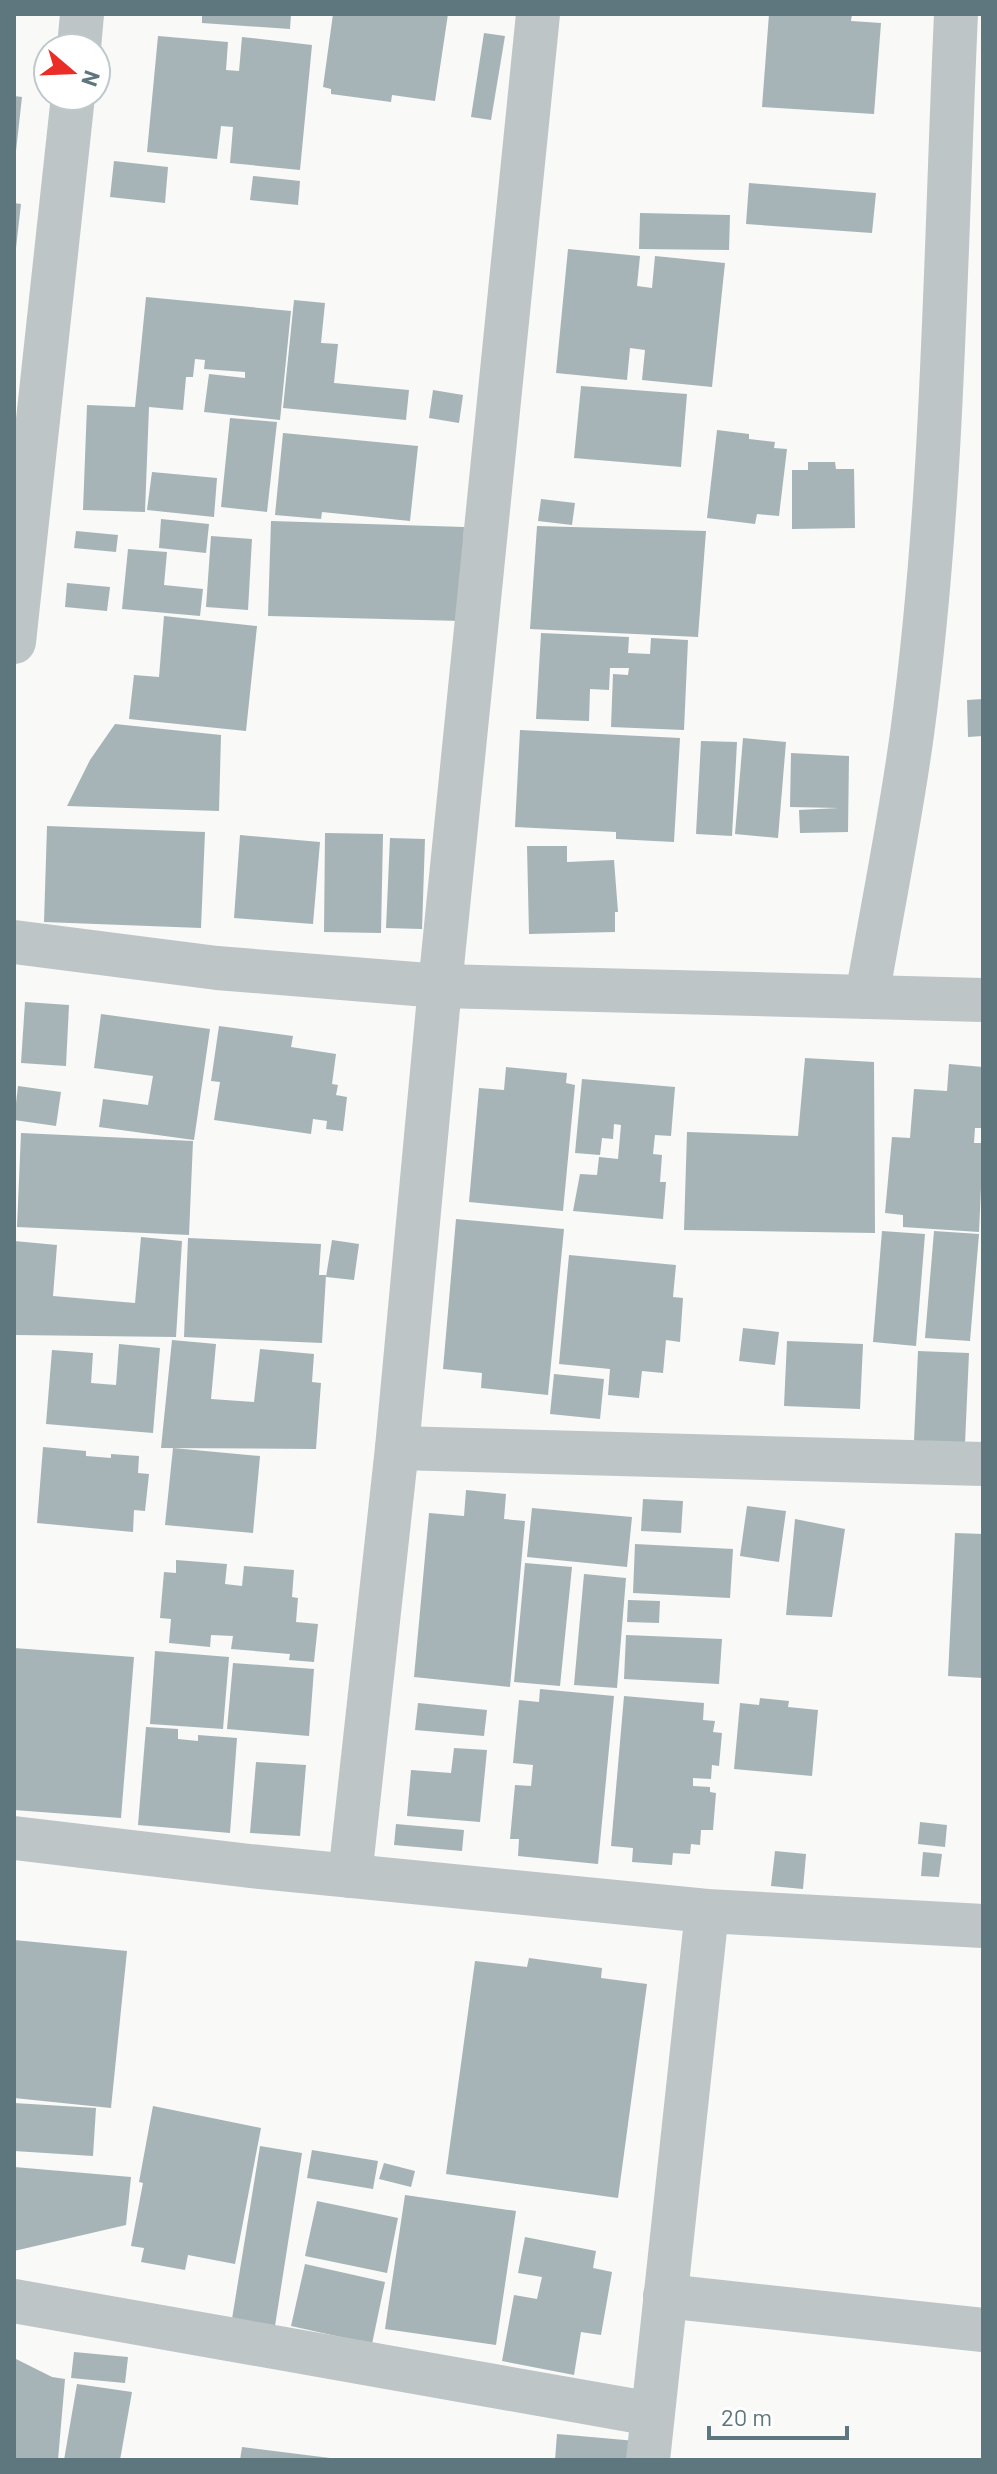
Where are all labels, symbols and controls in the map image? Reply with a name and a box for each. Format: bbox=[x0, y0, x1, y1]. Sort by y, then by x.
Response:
north arrow bbox=[32, 32, 112, 112]
text: N bbox=[77, 68, 107, 90]
scale bar bbox=[709, 2390, 847, 2440]
text: 20 m bbox=[721, 2402, 772, 2431]

